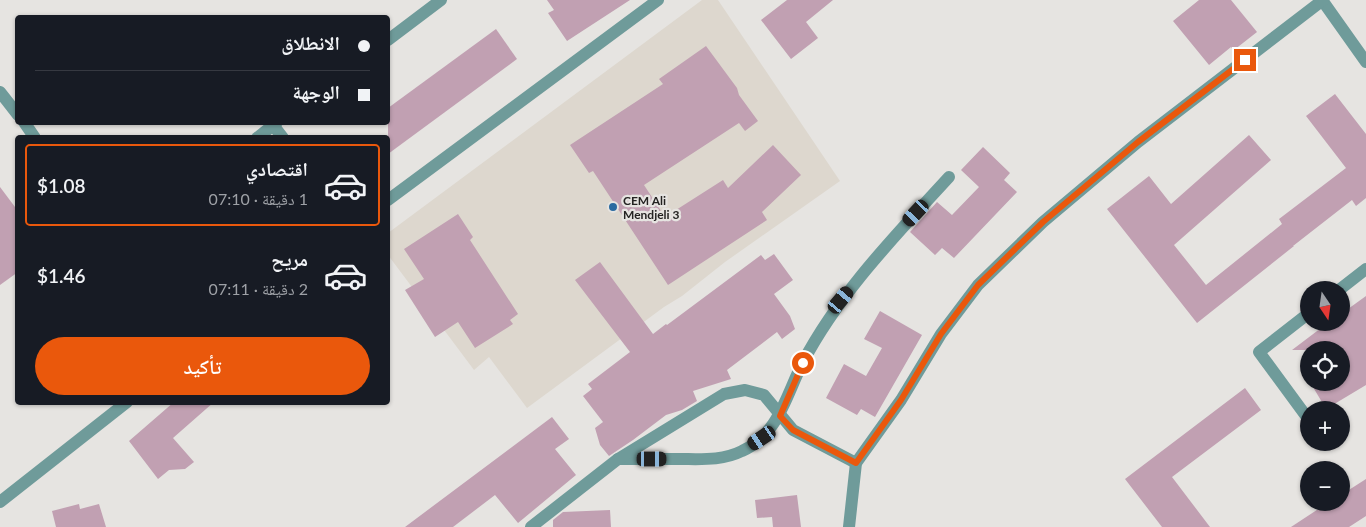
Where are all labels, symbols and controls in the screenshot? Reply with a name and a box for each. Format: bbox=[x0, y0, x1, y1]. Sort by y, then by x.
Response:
text: الانطلاق bbox=[281, 31, 340, 54]
route end bbox=[1234, 49, 1256, 71]
text: الوجهة bbox=[292, 80, 340, 103]
text: اقتصادي bbox=[246, 157, 308, 180]
icon: car bbox=[323, 163, 368, 208]
text: $1.08 bbox=[37, 174, 86, 197]
text: 1 دقيقة · 07:10 bbox=[209, 189, 308, 208]
place label: CEM Ali Mendjeli 3 bbox=[623, 193, 680, 222]
car bbox=[900, 197, 931, 229]
marker: CEM Ali Mendjeli 3 bbox=[607, 201, 619, 213]
text: مريح bbox=[271, 247, 308, 270]
icon: car bbox=[323, 253, 368, 298]
text: $1.46 bbox=[37, 264, 86, 287]
text: 2 دقيقة · 07:11 bbox=[209, 279, 308, 298]
north arrow bbox=[1300, 281, 1350, 331]
map controls bbox=[1300, 281, 1350, 511]
car bbox=[825, 284, 856, 316]
button: تأكيد bbox=[35, 337, 370, 395]
button: locate bbox=[1300, 341, 1350, 391]
route start bbox=[792, 352, 814, 374]
button: + bbox=[1300, 401, 1350, 451]
car bbox=[745, 423, 778, 453]
car bbox=[637, 452, 667, 467]
button: − bbox=[1300, 461, 1350, 511]

